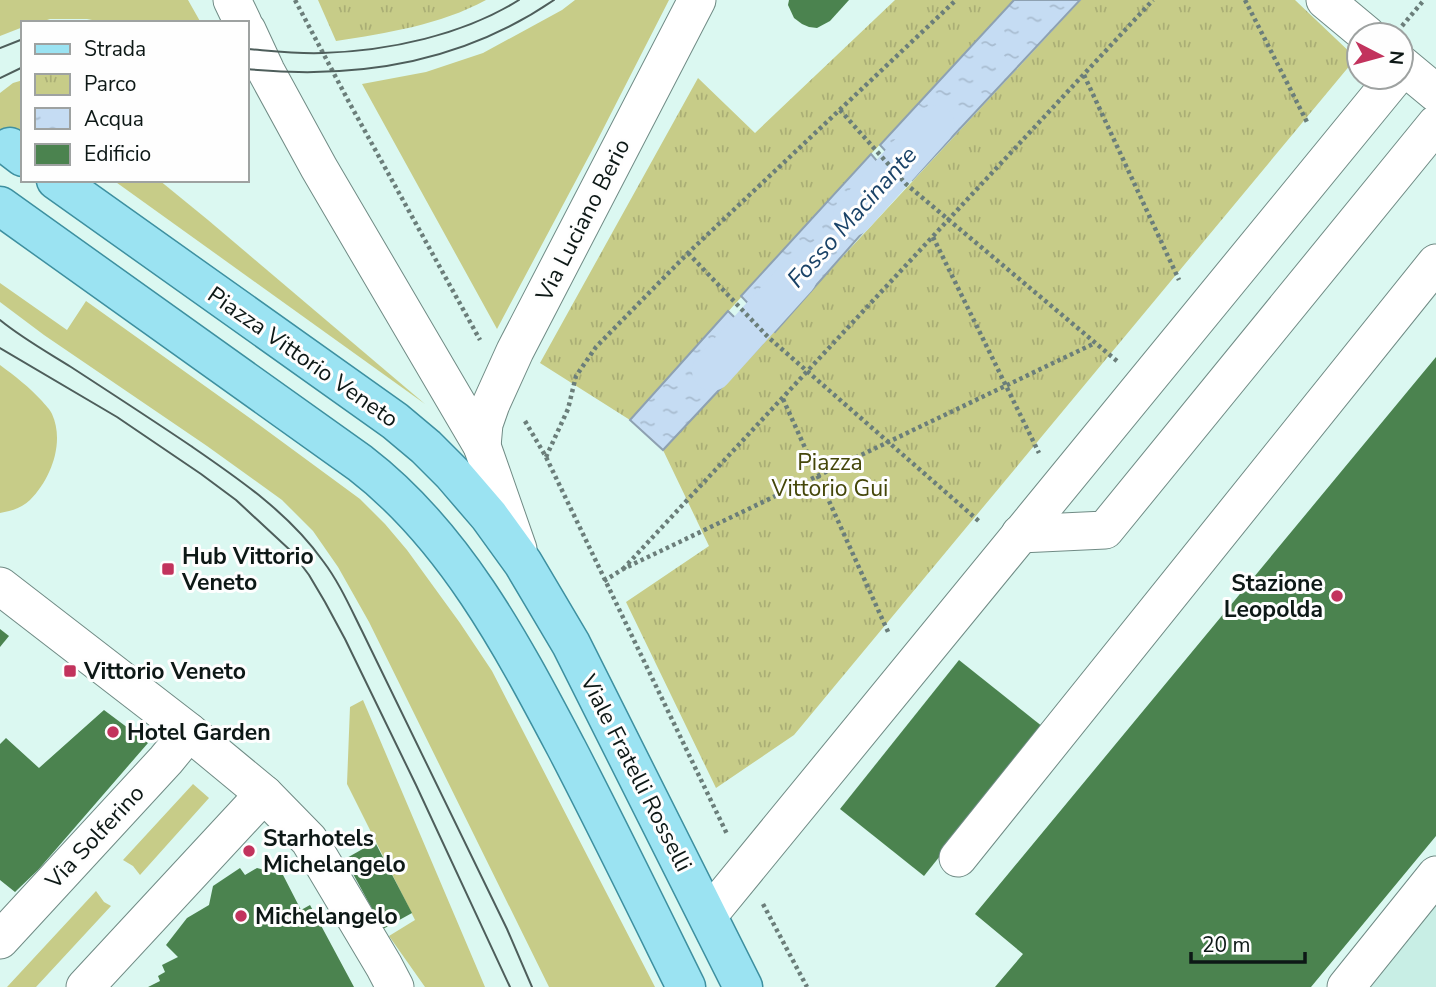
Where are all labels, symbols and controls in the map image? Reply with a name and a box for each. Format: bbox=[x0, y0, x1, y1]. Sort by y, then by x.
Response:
legend bbox=[21, 21, 248, 182]
north arrow bbox=[1345, 21, 1415, 91]
text: Strada bbox=[84, 35, 146, 63]
text: N bbox=[1382, 49, 1410, 66]
text: Parco bbox=[84, 70, 137, 98]
text: Acqua bbox=[84, 105, 144, 133]
street label: Via Luciano Berio bbox=[528, 133, 637, 307]
water label: Fosso Macinante bbox=[780, 139, 924, 294]
text: Edificio bbox=[84, 140, 151, 168]
street label: Piazza Vittorio Veneto bbox=[202, 279, 404, 435]
park label: Piazza Vittorio Gui bbox=[771, 447, 888, 504]
place label: Hub Vittorio Veneto bbox=[181, 541, 314, 598]
marker: Hub Vittorio Veneto bbox=[160, 561, 176, 577]
place label: Stazione Leopolda bbox=[1224, 568, 1323, 625]
marker: Stazione Leopolda bbox=[1329, 588, 1345, 604]
place label: Vittorio Veneto bbox=[83, 656, 246, 687]
marker: Vittorio Veneto bbox=[62, 663, 78, 679]
street label: Viale Fratelli Rosselli bbox=[572, 668, 699, 877]
place label: Hotel Garden bbox=[127, 717, 271, 748]
marker: Hotel Garden bbox=[105, 724, 121, 740]
street label: Via Solferino bbox=[38, 778, 151, 897]
place label: Starhotels Michelangelo bbox=[263, 823, 406, 880]
marker: Starhotels Michelangelo bbox=[241, 843, 257, 859]
place label: Michelangelo bbox=[255, 901, 398, 932]
marker: Michelangelo bbox=[233, 908, 249, 924]
scale bar bbox=[1191, 920, 1305, 964]
text: 20 m bbox=[1202, 931, 1251, 959]

